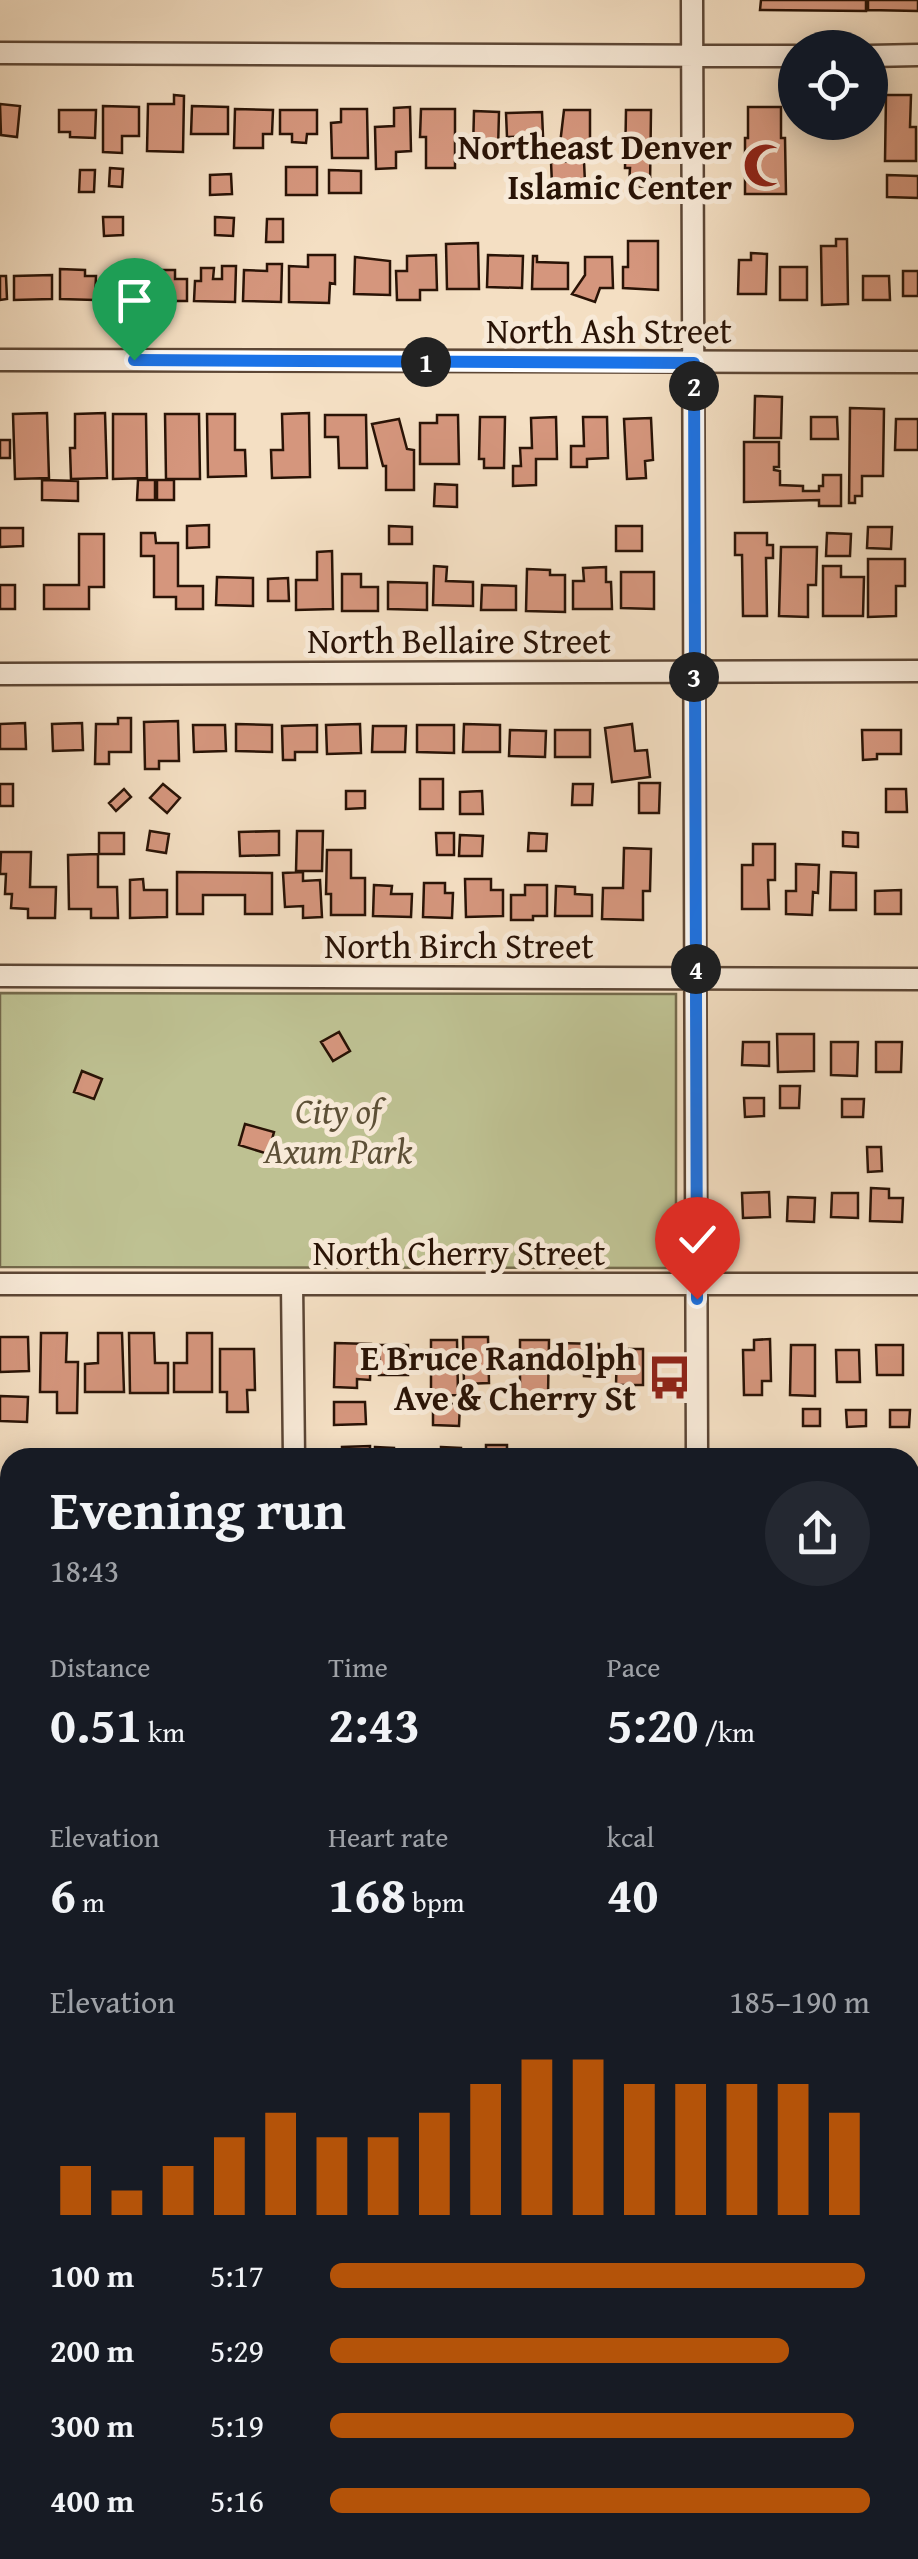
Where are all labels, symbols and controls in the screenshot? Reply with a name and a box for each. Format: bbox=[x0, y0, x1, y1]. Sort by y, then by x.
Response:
map controls bbox=[778, 30, 888, 140]
button: locate bbox=[778, 30, 888, 140]
place label: Northeast Denver Islamic Center bbox=[458, 121, 732, 212]
mosque icon: Northeast Denver Islamic Center bbox=[741, 142, 789, 190]
pin bbox=[92, 258, 177, 361]
icon: arrive bbox=[107, 273, 162, 328]
street label: North Ash Street bbox=[486, 305, 732, 356]
pin: 1 bbox=[401, 337, 451, 387]
text: 1 bbox=[419, 341, 433, 382]
pin: 2 bbox=[669, 361, 719, 411]
text: 2 bbox=[687, 365, 701, 406]
street label: North Bellaire Street bbox=[307, 615, 611, 666]
pin: 3 bbox=[669, 652, 719, 702]
text: 3 bbox=[687, 656, 701, 697]
street label: North Birch Street bbox=[324, 920, 594, 971]
pin: 4 bbox=[671, 944, 721, 994]
text: 4 bbox=[689, 948, 703, 989]
park label: City of Axum Park bbox=[263, 1085, 413, 1176]
pin bbox=[655, 1197, 740, 1300]
icon: check bbox=[670, 1212, 725, 1267]
street label: North Cherry Street bbox=[313, 1227, 605, 1278]
place label: E Bruce Randolph Ave & Cherry St bbox=[360, 1332, 636, 1423]
bus stop icon: E Bruce Randolph Ave & Cherry St bbox=[645, 1353, 693, 1401]
text: Evening run bbox=[50, 1469, 346, 1549]
button: share bbox=[765, 1481, 870, 1586]
text: 18:43 bbox=[50, 1547, 119, 1594]
text: Distance bbox=[50, 1646, 150, 1687]
text: Time bbox=[328, 1646, 388, 1687]
text: Pace bbox=[607, 1646, 661, 1687]
text: 0.51 bbox=[50, 1687, 142, 1760]
text: 2:43 bbox=[328, 1687, 420, 1760]
text: 5:20 bbox=[607, 1687, 699, 1760]
text: km bbox=[142, 1711, 185, 1752]
text: /km bbox=[699, 1711, 755, 1752]
text: Elevation bbox=[50, 1816, 160, 1857]
text: Heart rate bbox=[328, 1816, 448, 1857]
text: kcal bbox=[607, 1816, 654, 1857]
text: 6 bbox=[50, 1857, 76, 1930]
text: 168 bbox=[328, 1857, 406, 1930]
text: 40 bbox=[607, 1857, 658, 1930]
text: m bbox=[76, 1881, 105, 1922]
text: bpm bbox=[406, 1881, 465, 1922]
text: Elevation bbox=[50, 1978, 175, 2025]
text: 185–190 m bbox=[729, 1978, 870, 2025]
text: 100 m bbox=[50, 2252, 134, 2299]
text: 5:17 bbox=[210, 2252, 264, 2299]
text: 200 m bbox=[50, 2327, 134, 2374]
text: 5:29 bbox=[210, 2327, 264, 2374]
text: 300 m bbox=[50, 2402, 134, 2449]
text: 5:19 bbox=[210, 2402, 264, 2449]
text: 400 m bbox=[50, 2477, 134, 2524]
text: 5:16 bbox=[210, 2477, 264, 2524]

